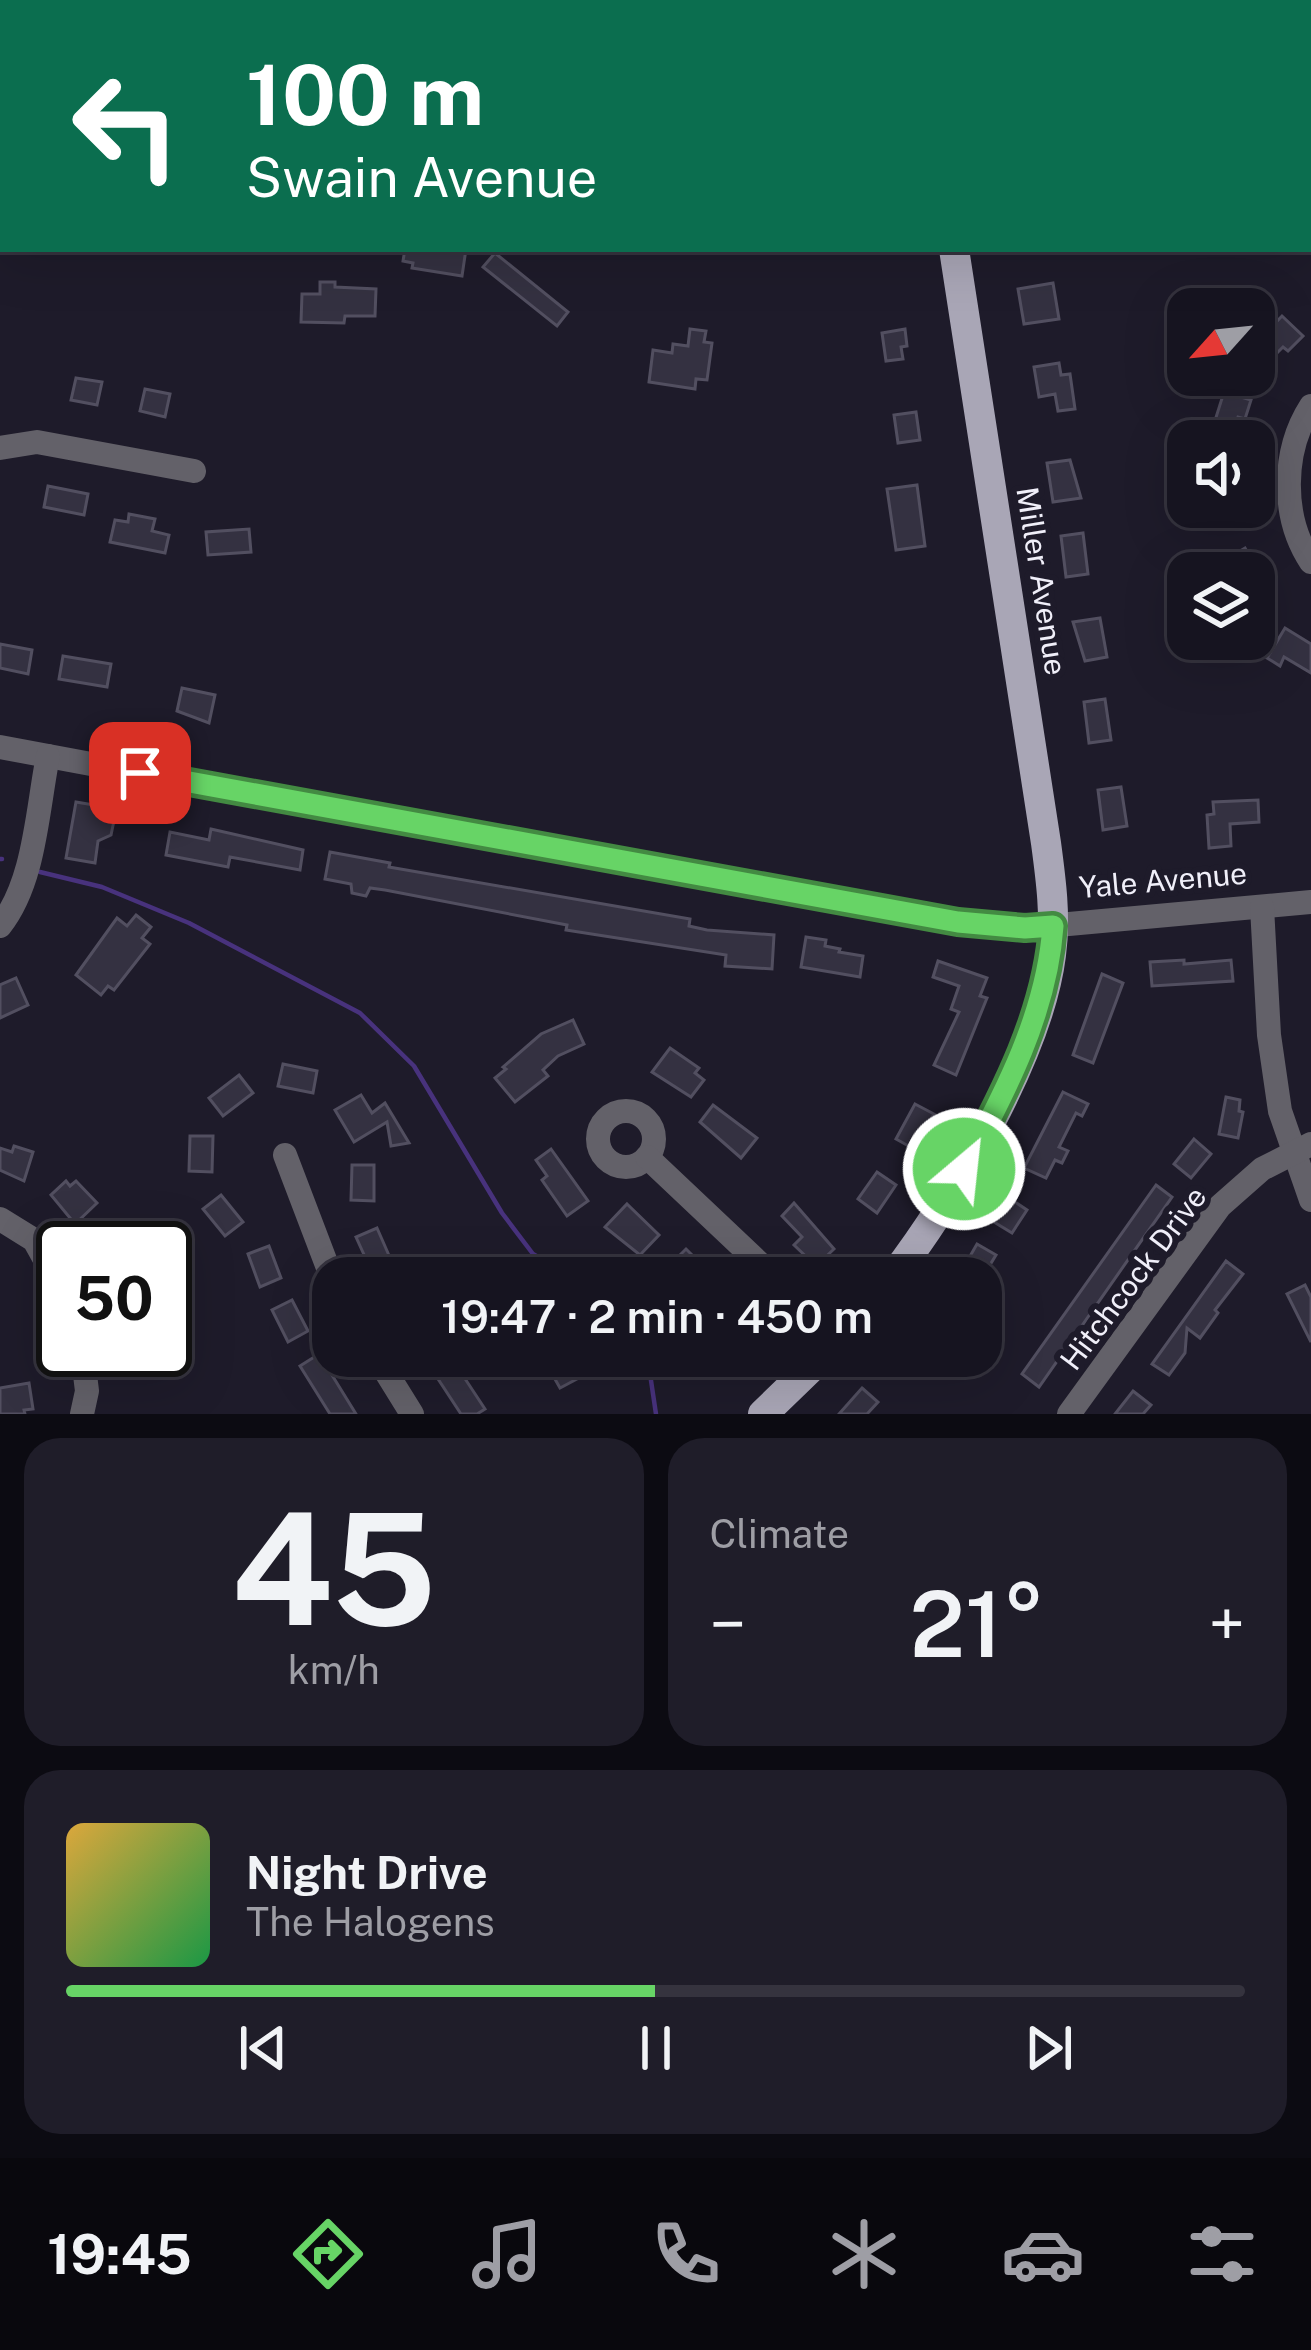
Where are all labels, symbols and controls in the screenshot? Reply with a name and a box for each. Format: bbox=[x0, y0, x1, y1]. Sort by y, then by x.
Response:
text: 100 m bbox=[246, 45, 484, 144]
icon: left bbox=[48, 48, 204, 204]
text: Swain Avenue bbox=[246, 146, 597, 209]
north arrow bbox=[1167, 288, 1275, 396]
map controls bbox=[1167, 288, 1275, 660]
button: sound bbox=[1167, 420, 1275, 528]
street label: Miller Avenue bbox=[1009, 484, 1075, 678]
button: layers bbox=[1167, 552, 1275, 660]
pin bbox=[89, 722, 191, 824]
icon: arrive bbox=[107, 740, 173, 806]
street label: Yale Avenue bbox=[1078, 855, 1248, 905]
position arrow bbox=[901, 1106, 1027, 1232]
street label: Hitchcock Drive bbox=[1052, 1179, 1214, 1377]
speed limit sign: 50 bbox=[36, 1221, 192, 1377]
text: 19:47 · 2 min · 450 m bbox=[441, 1290, 873, 1343]
text: 45 bbox=[231, 1477, 437, 1660]
text: Climate bbox=[710, 1511, 849, 1557]
text: 21° bbox=[910, 1571, 1045, 1677]
text: − bbox=[710, 1585, 746, 1663]
text: + bbox=[1208, 1585, 1245, 1663]
text: km/h bbox=[288, 1647, 380, 1693]
text: Night Drive bbox=[246, 1846, 488, 1899]
text: The Halogens bbox=[246, 1899, 495, 1945]
icon: previous bbox=[230, 2015, 296, 2081]
icon: pause bbox=[623, 2015, 689, 2081]
icon: next bbox=[1016, 2015, 1082, 2081]
icon: directions bbox=[286, 2212, 370, 2296]
icon: music bbox=[465, 2212, 549, 2296]
icon: phone bbox=[644, 2212, 728, 2296]
icon: climate bbox=[822, 2212, 906, 2296]
icon: car bbox=[1001, 2212, 1085, 2296]
icon: filters bbox=[1180, 2212, 1264, 2296]
text: 19:45 bbox=[47, 2223, 192, 2286]

